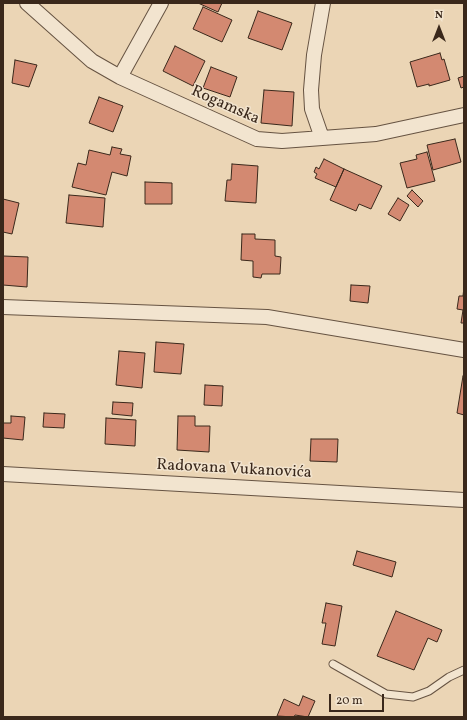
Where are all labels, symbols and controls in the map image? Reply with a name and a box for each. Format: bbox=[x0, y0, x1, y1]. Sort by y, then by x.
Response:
north arrow bbox=[419, 8, 459, 48]
text: N bbox=[435, 8, 443, 23]
street label: Rogamska bbox=[188, 82, 262, 130]
street label: Radovana Vukanovića bbox=[156, 456, 312, 484]
scale bar bbox=[331, 686, 386, 712]
text: 20 m bbox=[336, 693, 363, 709]

